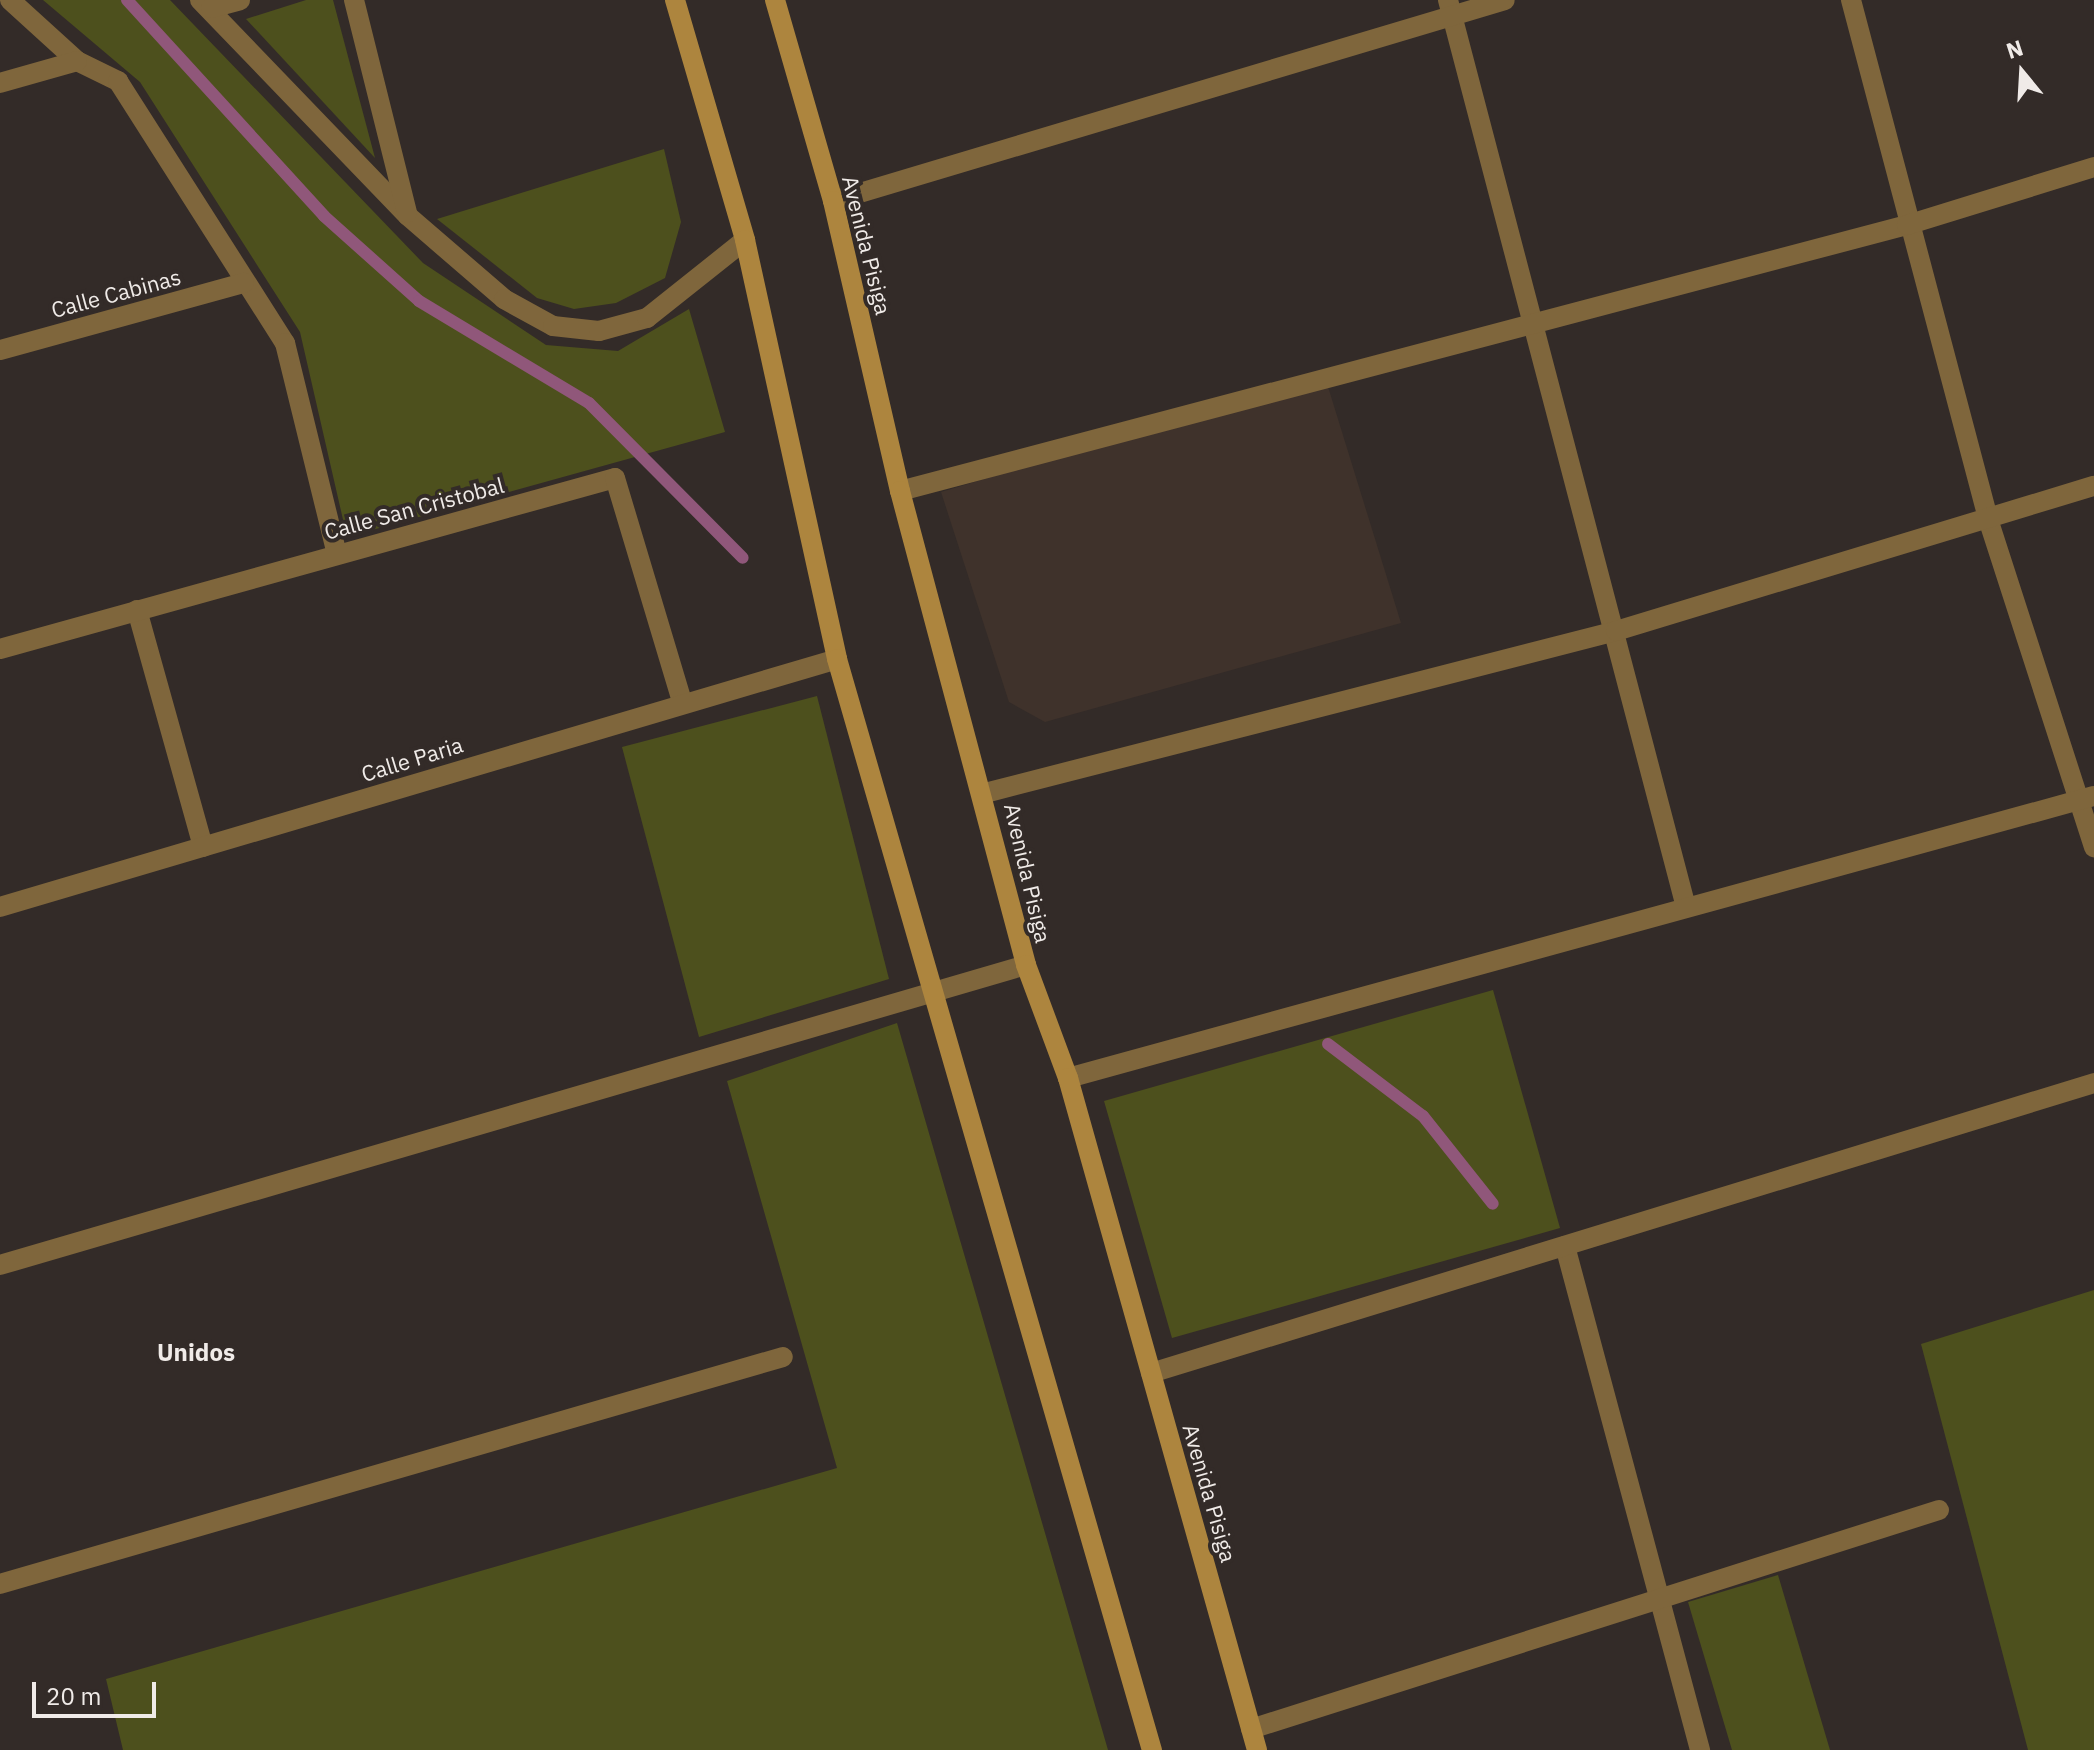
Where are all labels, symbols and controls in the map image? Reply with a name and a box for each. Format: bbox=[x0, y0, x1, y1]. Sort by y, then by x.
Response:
north arrow bbox=[1982, 32, 2062, 112]
text: N bbox=[2002, 32, 2026, 65]
street label: Avenida Pisiga bbox=[837, 173, 897, 317]
street label: Calle Cabinas bbox=[48, 263, 184, 323]
street label: Calle San Cristobal bbox=[321, 471, 507, 545]
street label: Calle Paria bbox=[358, 731, 466, 787]
street label: Avenida Pisiga bbox=[999, 801, 1057, 945]
district label: Unidos bbox=[157, 1339, 235, 1367]
street label: Avenida Pisiga bbox=[1178, 1421, 1242, 1565]
scale bar bbox=[36, 1666, 160, 1716]
text: 20 m bbox=[46, 1680, 101, 1712]

